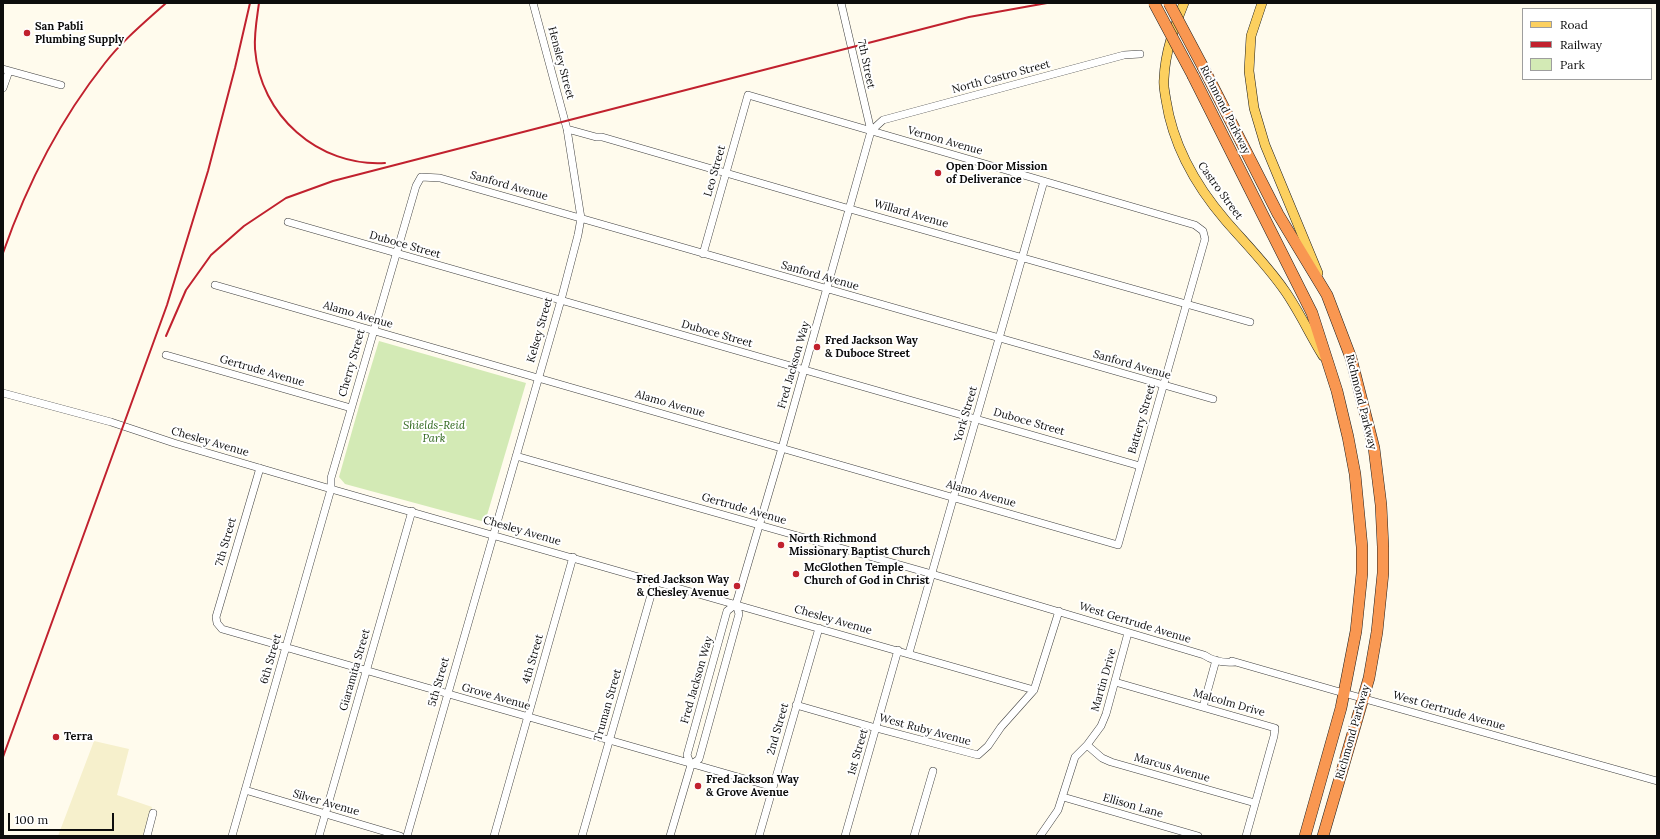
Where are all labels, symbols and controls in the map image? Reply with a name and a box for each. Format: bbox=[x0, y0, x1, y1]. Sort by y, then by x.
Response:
legend bbox=[1522, 8, 1652, 80]
text: Road bbox=[1560, 17, 1588, 32]
place label: San Pabli Plumbing Supply bbox=[35, 20, 124, 46]
street label: Hensley Street bbox=[545, 25, 577, 101]
marker: San Pabli Plumbing Supply bbox=[22, 28, 32, 38]
text: Railway bbox=[1560, 37, 1602, 52]
street label: 7th Street bbox=[854, 38, 878, 90]
text: Park bbox=[1560, 57, 1585, 72]
street label: North Castro Street bbox=[950, 58, 1052, 96]
street label: Richmond Parkway bbox=[1197, 63, 1253, 157]
street label: Vernon Avenue bbox=[906, 124, 984, 158]
street label: Leo Street bbox=[701, 144, 729, 198]
place label: Open Door Mission of Deliverance bbox=[946, 160, 1048, 186]
street label: Castro Street bbox=[1195, 160, 1245, 222]
marker: Open Door Mission of Deliverance bbox=[933, 168, 943, 178]
street label: Sanford Avenue bbox=[469, 169, 549, 203]
street label: Willard Avenue bbox=[872, 197, 950, 231]
street label: Duboce Street bbox=[368, 229, 442, 261]
street label: Sanford Avenue bbox=[780, 259, 860, 293]
street label: Kelsey Street bbox=[524, 296, 556, 364]
street label: Alamo Avenue bbox=[322, 299, 394, 331]
street label: Duboce Street bbox=[680, 318, 754, 350]
street label: Fred Jackson Way bbox=[775, 320, 813, 410]
street label: Cherry Street bbox=[336, 328, 368, 398]
place label: Fred Jackson Way & Duboce Street bbox=[825, 334, 918, 360]
marker: Fred Jackson Way & Duboce Street bbox=[812, 342, 822, 352]
street label: Sanford Avenue bbox=[1092, 348, 1172, 382]
street label: Gertrude Avenue bbox=[218, 353, 306, 389]
street label: Richmond Parkway bbox=[1343, 353, 1379, 451]
street label: Battery Street bbox=[1126, 383, 1158, 455]
street label: York Street bbox=[952, 385, 980, 443]
street label: Alamo Avenue bbox=[634, 388, 706, 420]
street label: Duboce Street bbox=[992, 406, 1066, 438]
park label: Shields-Reid Park bbox=[403, 419, 465, 445]
street label: Chesley Avenue bbox=[170, 425, 250, 459]
street label: Alamo Avenue bbox=[945, 478, 1017, 510]
street label: Gertrude Avenue bbox=[700, 491, 788, 527]
street label: Chesley Avenue bbox=[482, 514, 562, 548]
street label: 7th Street bbox=[213, 516, 239, 568]
place label: North Richmond Missionary Baptist Church bbox=[789, 532, 930, 558]
marker: North Richmond Missionary Baptist Church bbox=[776, 540, 786, 550]
place label: McGlothen Temple Church of God in Christ bbox=[804, 561, 930, 587]
marker: McGlothen Temple Church of God in Christ bbox=[791, 569, 801, 579]
place label: Fred Jackson Way & Chesley Avenue bbox=[636, 573, 729, 599]
marker: Fred Jackson Way & Chesley Avenue bbox=[732, 581, 742, 591]
street label: West Gertrude Avenue bbox=[1077, 600, 1193, 646]
street label: Chesley Avenue bbox=[793, 603, 873, 637]
street label: Giaramita Street bbox=[337, 628, 373, 712]
street label: 6th Street bbox=[258, 633, 284, 685]
street label: 4th Street bbox=[520, 633, 546, 685]
street label: Fred Jackson Way bbox=[678, 635, 716, 725]
street label: Martin Drive bbox=[1089, 647, 1119, 713]
street label: 5th Street bbox=[426, 656, 452, 708]
street label: Truman Street bbox=[591, 667, 625, 743]
street label: Grove Avenue bbox=[460, 681, 532, 713]
street label: Richmond Parkway bbox=[1333, 683, 1373, 781]
street label: Malcolm Drive bbox=[1192, 686, 1266, 720]
street label: West Gertrude Avenue bbox=[1391, 689, 1507, 733]
street label: 2nd Street bbox=[764, 702, 792, 756]
street label: West Ruby Avenue bbox=[878, 711, 972, 749]
street label: 1st Street bbox=[845, 727, 871, 777]
place label: Terra bbox=[64, 730, 93, 744]
marker: Terra bbox=[51, 732, 61, 742]
street label: Marcus Avenue bbox=[1133, 751, 1211, 785]
place label: Fred Jackson Way & Grove Avenue bbox=[706, 773, 799, 799]
marker: Fred Jackson Way & Grove Avenue bbox=[693, 781, 703, 791]
street label: Silver Avenue bbox=[291, 787, 361, 819]
street label: Ellison Lane bbox=[1101, 791, 1165, 821]
scale bar bbox=[10, 805, 116, 831]
text: 100 m bbox=[15, 812, 48, 827]

